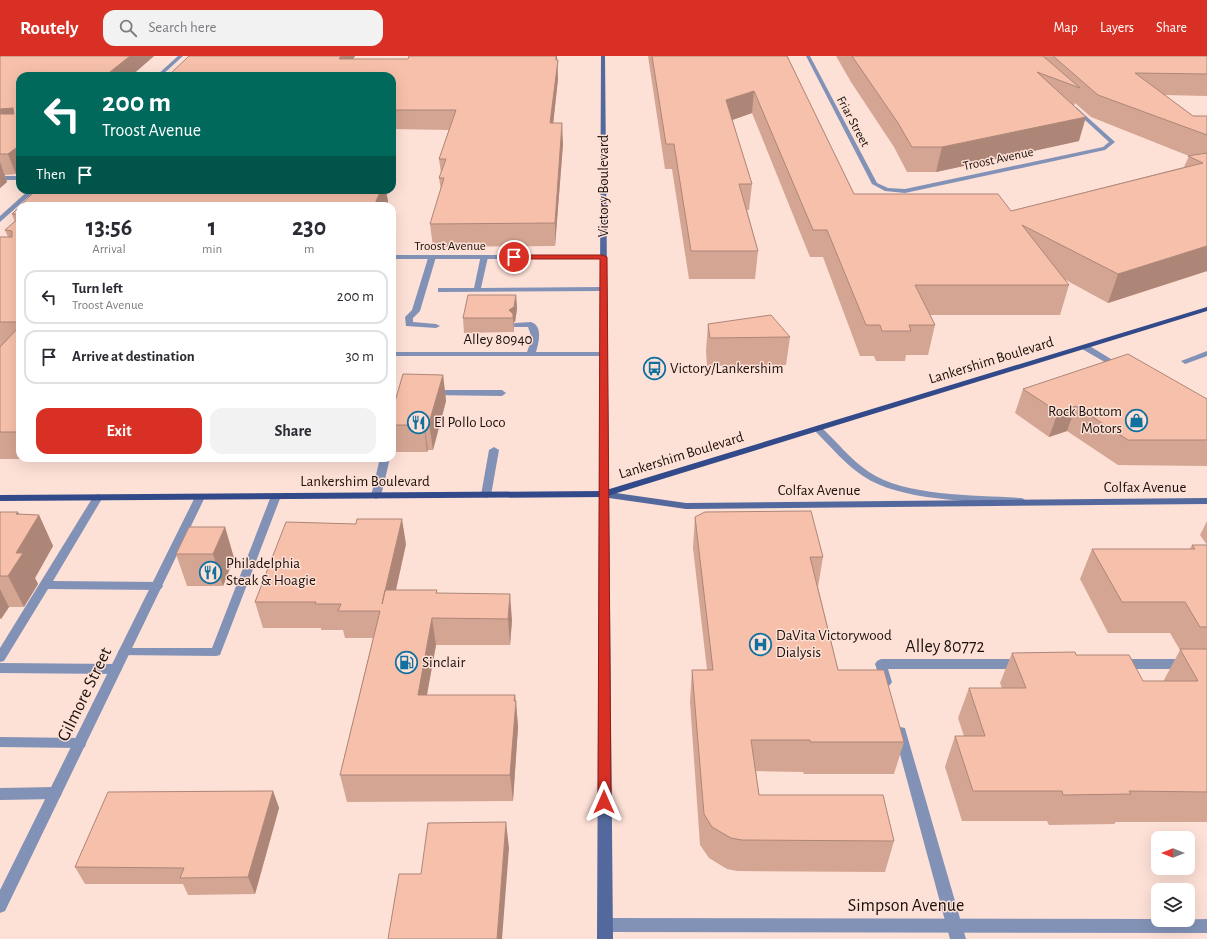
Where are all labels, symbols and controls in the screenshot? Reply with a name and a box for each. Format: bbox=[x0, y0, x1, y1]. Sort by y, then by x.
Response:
search box bbox=[103, 10, 383, 46]
icon: search bbox=[117, 17, 139, 39]
text: Routely bbox=[20, 19, 79, 38]
text: Search here bbox=[149, 20, 216, 35]
text: Map bbox=[1053, 21, 1078, 35]
text: Layers bbox=[1100, 21, 1134, 35]
text: Share bbox=[1156, 21, 1187, 35]
icon: left bbox=[36, 88, 88, 140]
text: 200 m bbox=[102, 89, 171, 117]
street label: Friar Street bbox=[834, 94, 871, 149]
text: Troost Avenue bbox=[102, 122, 201, 140]
street label: Victory Boulevard bbox=[596, 134, 611, 237]
street label: Troost Avenue bbox=[962, 146, 1035, 173]
icon: arrive bbox=[74, 164, 96, 186]
text: Then bbox=[36, 167, 66, 182]
text: 13:56 bbox=[86, 216, 132, 240]
text: 1 bbox=[208, 216, 216, 240]
text: 230 bbox=[292, 216, 326, 240]
street label: Troost Avenue bbox=[414, 240, 486, 253]
pin bbox=[497, 240, 531, 274]
text: Arrival bbox=[92, 243, 126, 256]
text: min bbox=[202, 243, 222, 256]
text: m bbox=[304, 243, 314, 256]
icon: arrive bbox=[503, 246, 525, 268]
text: Turn left bbox=[72, 281, 123, 296]
icon: left bbox=[38, 286, 60, 308]
text: 200 m bbox=[337, 289, 374, 304]
text: Troost Avenue bbox=[72, 299, 144, 312]
street label: Alley 80940 bbox=[463, 332, 533, 347]
street label: Lankershim Boulevard bbox=[927, 334, 1056, 387]
icon: arrive bbox=[38, 346, 60, 368]
text: Arrive at destination bbox=[72, 349, 195, 364]
text: 30 m bbox=[345, 349, 374, 364]
bus stop icon: Victory/Lankershim bbox=[641, 355, 667, 381]
place label: Victory/Lankershim bbox=[670, 361, 784, 376]
place label: Rock Bottom Motors bbox=[1048, 404, 1122, 436]
shop icon: Rock Bottom Motors bbox=[1124, 407, 1150, 433]
button: Exit bbox=[36, 408, 202, 454]
button: Share bbox=[210, 408, 376, 454]
restaurant icon: El Pollo Loco bbox=[406, 409, 432, 435]
place label: El Pollo Loco bbox=[434, 415, 506, 430]
street label: Lankershim Boulevard bbox=[617, 429, 746, 482]
street label: Lankershim Boulevard bbox=[300, 474, 430, 489]
street label: Colfax Avenue bbox=[1104, 480, 1186, 495]
street label: Colfax Avenue bbox=[778, 483, 860, 498]
place label: Philadelphia Steak & Hoagie bbox=[226, 556, 316, 588]
restaurant icon: Philadelphia Steak & Hoagie bbox=[198, 559, 224, 585]
place label: DaVita Victorywood Dialysis bbox=[776, 628, 892, 660]
hospital icon: DaVita Victorywood Dialysis bbox=[748, 631, 774, 657]
street label: Alley 80772 bbox=[905, 638, 985, 656]
street label: Gilmore Street bbox=[54, 644, 115, 744]
fuel station icon: Sinclair bbox=[393, 649, 419, 675]
place label: Sinclair bbox=[422, 655, 465, 670]
position arrow bbox=[583, 781, 625, 823]
north arrow bbox=[1151, 831, 1195, 875]
map controls bbox=[1151, 831, 1195, 927]
button: layers bbox=[1151, 883, 1195, 927]
street label: Simpson Avenue bbox=[848, 897, 964, 915]

